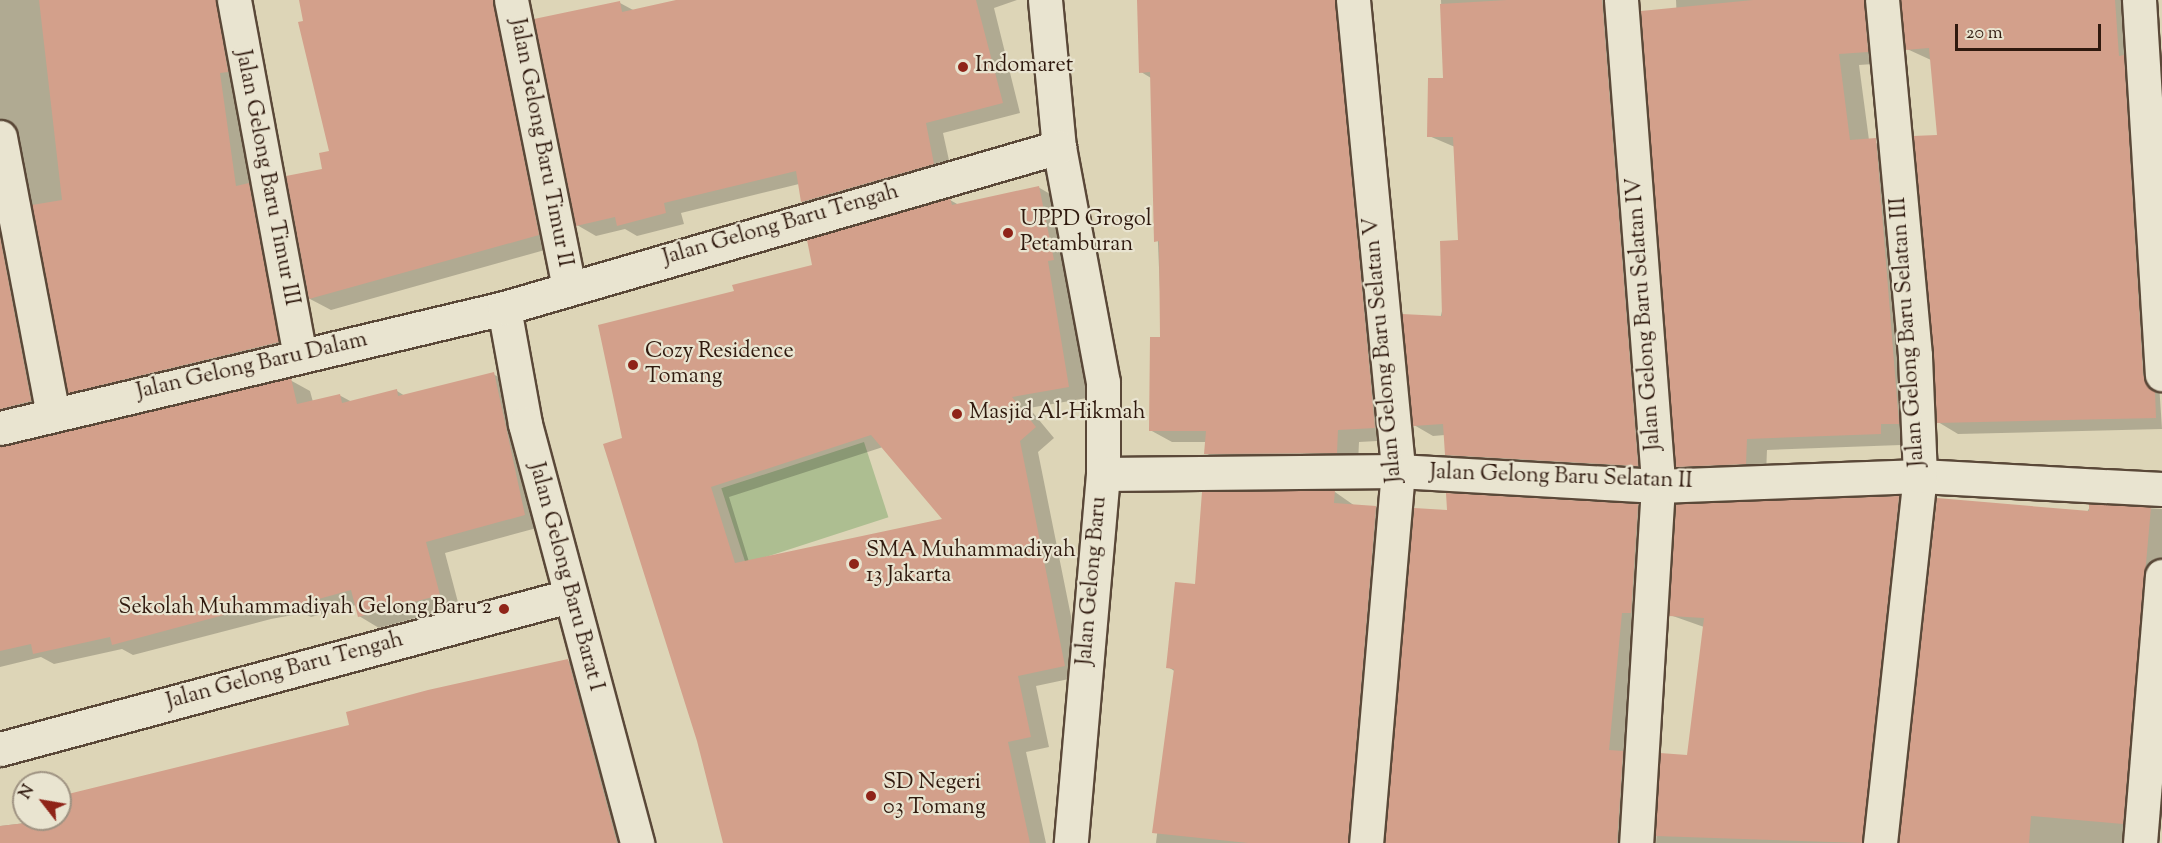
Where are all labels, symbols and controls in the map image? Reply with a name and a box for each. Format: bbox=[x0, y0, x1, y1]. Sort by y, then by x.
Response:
scale bar bbox=[1958, 12, 2104, 50]
street label: Jalan Gelong Baru Timur II bbox=[503, 16, 577, 270]
text: 20 m bbox=[1966, 21, 2003, 47]
street label: Jalan Gelong Baru Timur III bbox=[228, 48, 304, 308]
place label: Indomaret bbox=[975, 54, 1073, 80]
marker: Indomaret bbox=[956, 60, 970, 74]
street label: Jalan Gelong Baru Selatan IV bbox=[1622, 177, 1668, 451]
street label: Jalan Gelong Baru Tengah bbox=[660, 180, 902, 272]
street label: Jalan Gelong Baru Selatan III bbox=[1886, 196, 1932, 468]
place label: UPPD Grogol Petamburan bbox=[1020, 207, 1152, 258]
street label: Jalan Gelong Baru Selatan V bbox=[1359, 216, 1409, 484]
marker: UPPD Grogol Petamburan bbox=[1001, 226, 1015, 240]
street label: Jalan Gelong Baru Dalam bbox=[134, 328, 370, 406]
place label: Cozy Residence Tomang bbox=[645, 339, 794, 390]
marker: Cozy Residence Tomang bbox=[626, 358, 640, 372]
place label: Masjid Al-Hikmah bbox=[969, 401, 1146, 427]
marker: Masjid Al-Hikmah bbox=[950, 407, 964, 421]
street label: Jalan Gelong Baru Barat I bbox=[522, 460, 608, 694]
street label: Jalan Gelong Baru Selatan II bbox=[1429, 460, 1693, 496]
street label: Jalan Gelong Baru bbox=[1072, 495, 1114, 667]
place label: SMA Muhammadiyah 13 Jakarta bbox=[866, 538, 1076, 590]
marker: SMA Muhammadiyah 13 Jakarta bbox=[847, 557, 861, 571]
place label: Sekolah Muhammadiyah Gelong Baru 2 bbox=[118, 596, 492, 622]
marker: Sekolah Muhammadiyah Gelong Baru 2 bbox=[497, 602, 511, 616]
street label: Jalan Gelong Baru Tengah bbox=[164, 628, 406, 716]
place label: SD Negeri 03 Tomang bbox=[883, 770, 986, 822]
north arrow bbox=[12, 771, 72, 831]
text: N bbox=[15, 781, 41, 804]
marker: SD Negeri 03 Tomang bbox=[864, 789, 878, 803]

